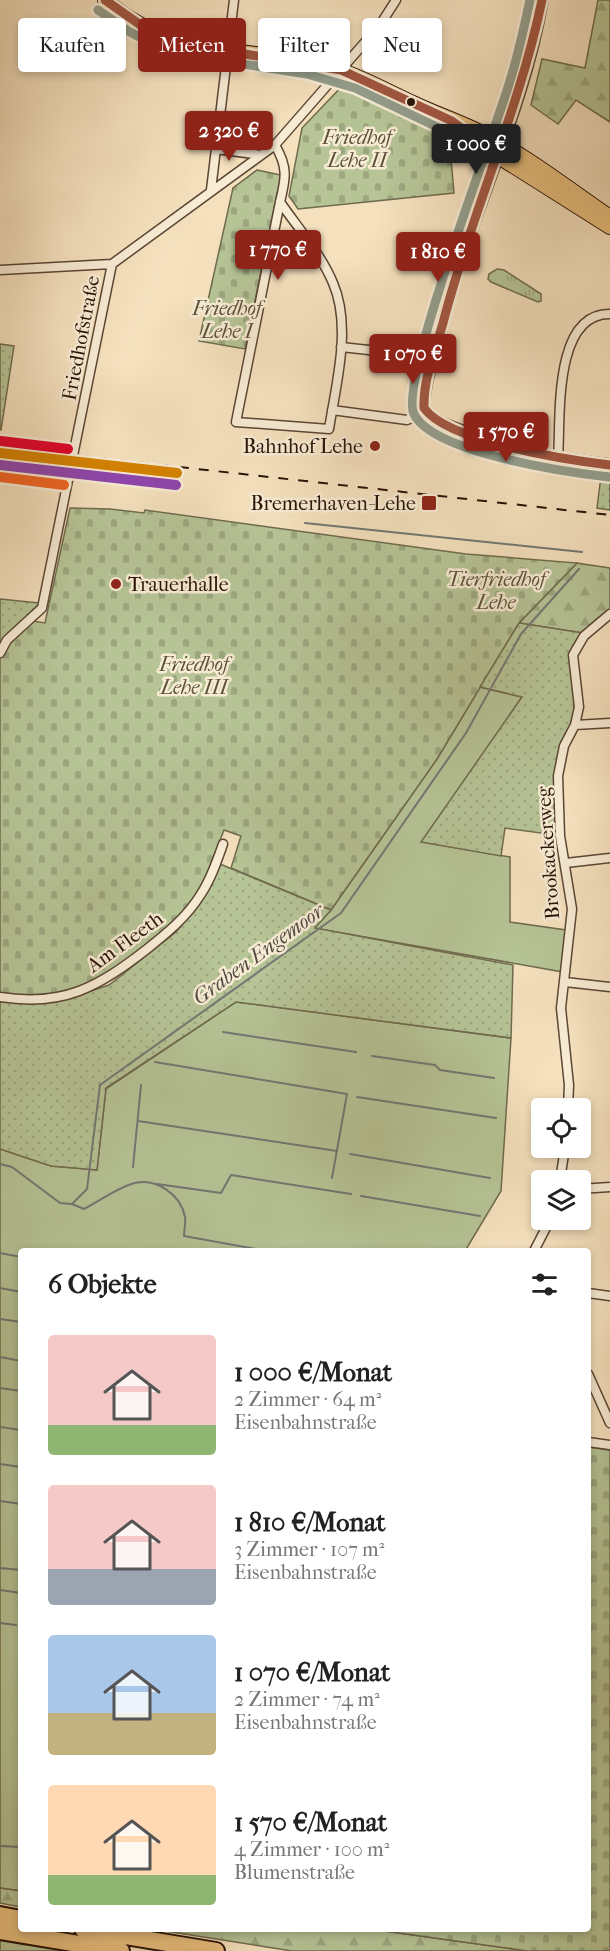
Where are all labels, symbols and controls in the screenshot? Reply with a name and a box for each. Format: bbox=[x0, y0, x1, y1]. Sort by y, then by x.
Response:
chip: Kaufen bbox=[18, 18, 126, 72]
chip: Mieten bbox=[138, 18, 246, 72]
chip: Filter bbox=[258, 18, 350, 72]
chip: Neu bbox=[362, 18, 442, 72]
unlabelled marker bbox=[405, 96, 417, 108]
pin: 2 320 € bbox=[174, 111, 284, 162]
text: 2 320 € bbox=[199, 119, 259, 142]
pin: 1 000 € bbox=[421, 124, 531, 175]
park label: Friedhof Lehe II bbox=[322, 126, 396, 172]
text: 1 000 € bbox=[446, 132, 506, 155]
pin: 1 770 € bbox=[223, 230, 333, 281]
pin: 1 810 € bbox=[383, 232, 493, 283]
text: 1 770 € bbox=[249, 238, 307, 261]
text: 1 810 € bbox=[410, 240, 466, 263]
street label: Friedhofstraße bbox=[58, 274, 104, 402]
park label: Friedhof Lehe I bbox=[192, 297, 266, 343]
pin: 1 070 € bbox=[358, 334, 468, 385]
text: 1 070 € bbox=[383, 342, 443, 365]
pin: 1 570 € bbox=[451, 412, 561, 463]
text: 1 570 € bbox=[478, 420, 534, 443]
place label: Bahnhof Lehe bbox=[243, 435, 363, 458]
marker: Bahnhof Lehe bbox=[368, 439, 382, 453]
place label: Bremerhaven-Lehe bbox=[250, 492, 416, 515]
marker: Bremerhaven-Lehe bbox=[420, 494, 438, 512]
park label: Tierfriedhof Lehe bbox=[446, 568, 550, 614]
place label: Trauerhalle bbox=[128, 573, 229, 596]
marker: Trauerhalle bbox=[109, 577, 123, 591]
park label: Friedhof Lehe III bbox=[158, 653, 233, 699]
street label: Brookackerweg bbox=[532, 785, 564, 920]
water label: Graben Engemoor bbox=[188, 897, 330, 1010]
street label: Am Fleeth bbox=[82, 906, 168, 978]
map controls bbox=[531, 1098, 591, 1230]
button: locate bbox=[531, 1098, 591, 1158]
button: layers bbox=[531, 1170, 591, 1230]
icon: filters bbox=[528, 1268, 561, 1301]
text: 6 Objekte bbox=[48, 1269, 157, 1300]
text: 1 000 €/Monat bbox=[234, 1357, 392, 1388]
icon: home bbox=[96, 1359, 168, 1431]
text: 2 Zimmer · 64 m² bbox=[234, 1388, 381, 1411]
text: Eisenbahnstraße bbox=[234, 1411, 377, 1434]
text: 1 810 €/Monat bbox=[234, 1507, 386, 1538]
icon: home bbox=[96, 1509, 168, 1581]
text: 3 Zimmer · 107 m² bbox=[234, 1538, 384, 1561]
text: Eisenbahnstraße bbox=[234, 1561, 377, 1584]
text: 1 070 €/Monat bbox=[234, 1657, 390, 1688]
icon: home bbox=[96, 1659, 168, 1731]
text: 2 Zimmer · 74 m² bbox=[234, 1688, 380, 1711]
text: Eisenbahnstraße bbox=[234, 1711, 377, 1734]
text: 1 570 €/Monat bbox=[234, 1807, 387, 1838]
icon: home bbox=[96, 1809, 168, 1881]
text: 4 Zimmer · 100 m² bbox=[234, 1838, 389, 1861]
text: Blumenstraße bbox=[234, 1861, 355, 1884]

